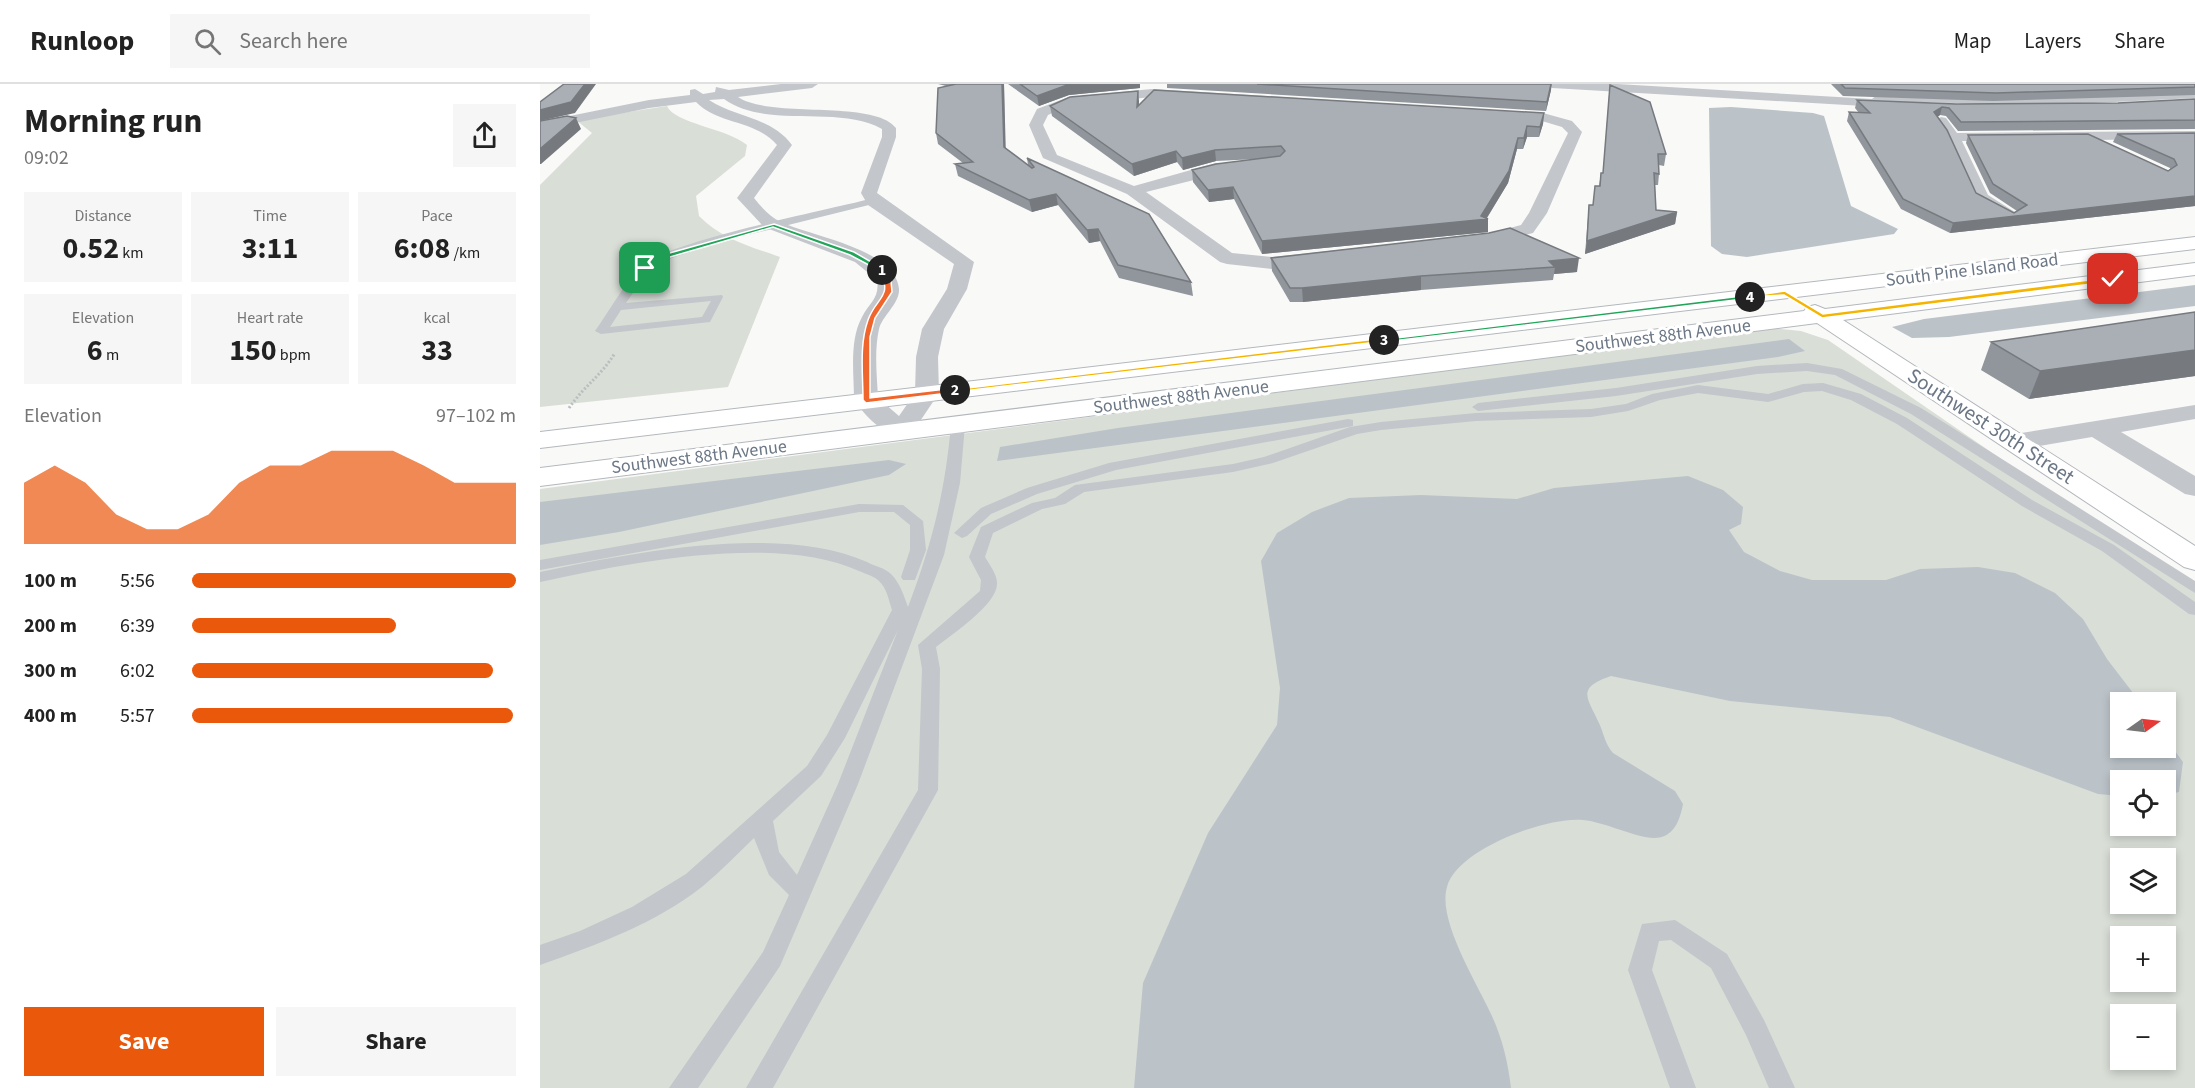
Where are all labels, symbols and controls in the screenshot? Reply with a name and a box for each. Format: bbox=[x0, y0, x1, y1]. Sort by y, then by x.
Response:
search box bbox=[170, 14, 590, 68]
text: Runloop bbox=[30, 21, 134, 61]
icon: search bbox=[191, 25, 224, 58]
text: Search here bbox=[239, 25, 348, 57]
text: Map bbox=[1954, 26, 1991, 56]
text: Layers bbox=[2024, 26, 2081, 56]
text: Share bbox=[2114, 26, 2165, 56]
text: Morning run bbox=[24, 98, 202, 145]
button: share bbox=[453, 104, 516, 167]
text: 09:02 bbox=[24, 144, 69, 172]
text: Distance bbox=[75, 205, 131, 227]
text: Time bbox=[253, 205, 287, 227]
text: Pace bbox=[421, 205, 453, 227]
text: 0.52 bbox=[63, 227, 119, 270]
text: 3:11 bbox=[242, 227, 298, 270]
text: 6:08 bbox=[394, 227, 450, 270]
text: km bbox=[119, 242, 143, 264]
text: /km bbox=[450, 242, 480, 264]
pin bbox=[619, 242, 670, 293]
street label: South Pine Island Road bbox=[1884, 247, 2060, 293]
icon: arrive bbox=[628, 251, 661, 284]
pin bbox=[2087, 253, 2138, 304]
pin: 1 bbox=[867, 255, 897, 285]
text: 1 bbox=[878, 259, 886, 281]
icon: check bbox=[2096, 262, 2129, 295]
pin: 4 bbox=[1735, 282, 1765, 312]
text: 4 bbox=[1746, 286, 1754, 308]
text: Elevation bbox=[72, 307, 134, 329]
text: Heart rate bbox=[237, 307, 303, 329]
text: kcal bbox=[424, 307, 450, 329]
street label: Southwest 88th Avenue bbox=[1574, 313, 1752, 359]
pin: 3 bbox=[1369, 325, 1399, 355]
text: 6 bbox=[87, 329, 103, 372]
text: 150 bbox=[229, 329, 277, 372]
text: 33 bbox=[421, 329, 453, 372]
text: 3 bbox=[1380, 329, 1388, 351]
text: m bbox=[103, 344, 119, 366]
text: bpm bbox=[277, 344, 311, 366]
street label: Southwest 30th Street bbox=[1902, 361, 2080, 491]
street label: Southwest 88th Avenue bbox=[1092, 374, 1270, 420]
pin: 2 bbox=[940, 375, 970, 405]
text: 2 bbox=[951, 379, 959, 401]
text: Elevation bbox=[24, 402, 102, 430]
text: 97–102 m bbox=[436, 402, 516, 430]
street label: Southwest 88th Avenue bbox=[610, 434, 788, 480]
text: 100 m bbox=[24, 567, 77, 595]
text: 5:56 bbox=[120, 567, 155, 595]
text: 200 m bbox=[24, 612, 77, 640]
text: 6:39 bbox=[120, 612, 155, 640]
text: 300 m bbox=[24, 657, 77, 685]
text: 6:02 bbox=[120, 657, 155, 685]
north arrow bbox=[2110, 692, 2176, 758]
map controls bbox=[2110, 692, 2176, 1070]
text: 400 m bbox=[24, 702, 77, 730]
text: 5:57 bbox=[120, 702, 155, 730]
button: locate bbox=[2110, 770, 2176, 836]
button: layers bbox=[2110, 848, 2176, 914]
button: + bbox=[2110, 926, 2176, 992]
button: − bbox=[2110, 1004, 2176, 1070]
button: Save bbox=[24, 1007, 264, 1076]
button: Share bbox=[276, 1007, 516, 1076]

